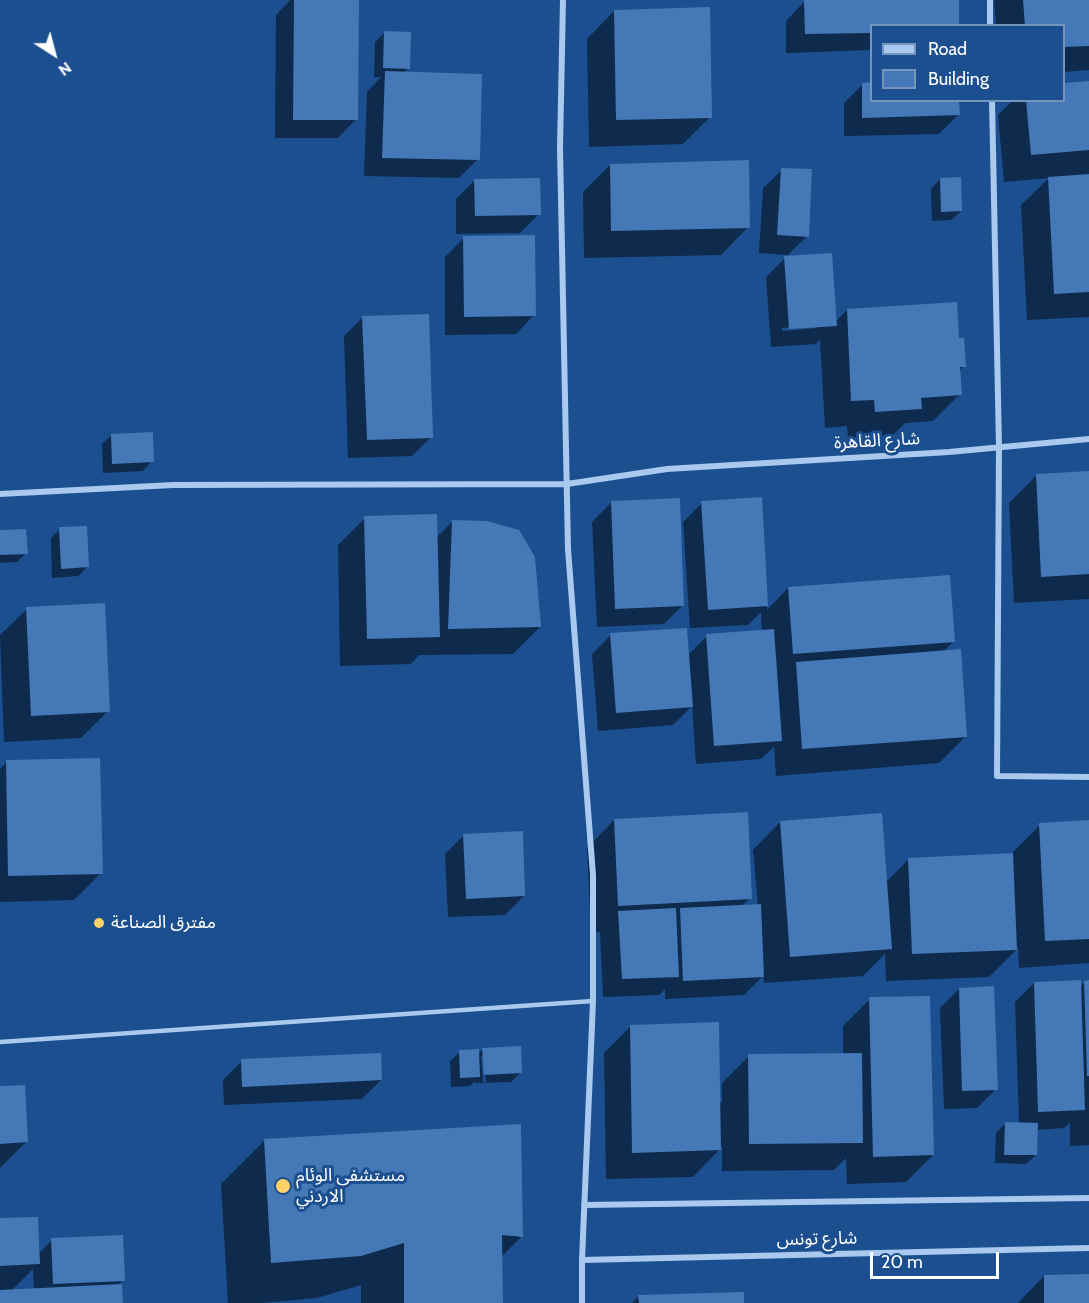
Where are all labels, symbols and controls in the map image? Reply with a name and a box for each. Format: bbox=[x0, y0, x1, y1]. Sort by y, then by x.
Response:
north arrow bbox=[24, 24, 84, 84]
legend bbox=[870, 24, 1065, 102]
text: Road bbox=[928, 38, 967, 60]
text: N bbox=[55, 58, 75, 80]
text: Building bbox=[928, 68, 989, 90]
street label: شارع القاهرة bbox=[833, 428, 921, 454]
place label: مفترق الصناعة bbox=[111, 912, 216, 934]
marker: مفترق الصناعة bbox=[92, 916, 106, 930]
place label: مستشفى الوئام الاردني bbox=[296, 1165, 405, 1208]
marker: مستشفى الوئام الاردني bbox=[274, 1177, 292, 1195]
street label: شارع تونس bbox=[776, 1227, 858, 1251]
scale bar bbox=[873, 1240, 1002, 1278]
text: 20 m bbox=[881, 1251, 923, 1273]

